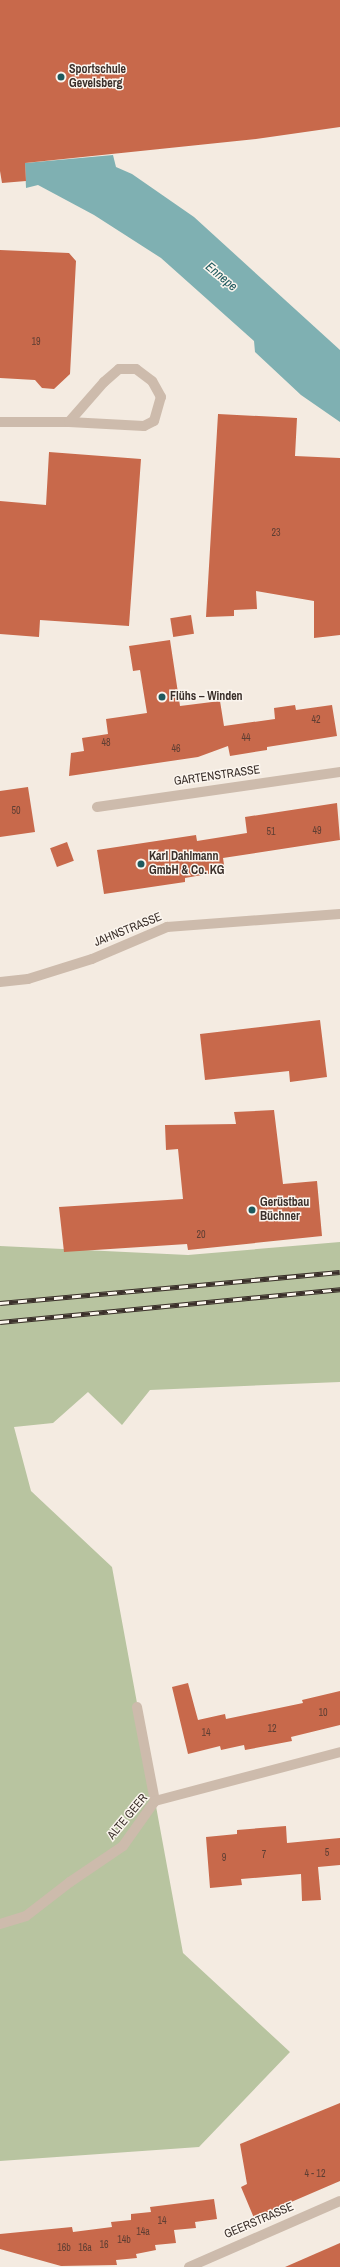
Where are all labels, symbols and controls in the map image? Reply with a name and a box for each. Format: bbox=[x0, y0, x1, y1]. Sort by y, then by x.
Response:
place label: Sportschule Gevelsberg bbox=[69, 63, 126, 91]
marker: Sportschule Gevelsberg bbox=[56, 72, 66, 82]
water label: Ennepe bbox=[202, 259, 240, 295]
house number: 19 bbox=[31, 336, 41, 348]
house number: 23 bbox=[271, 527, 281, 539]
place label: Flühs – Winden bbox=[170, 690, 243, 704]
marker: Flühs – Winden bbox=[157, 692, 167, 702]
house number: 42 bbox=[311, 714, 321, 726]
house number: 44 bbox=[241, 732, 251, 744]
house number: 48 bbox=[101, 737, 111, 749]
house number: 46 bbox=[171, 743, 181, 755]
street label: GARTENSTRASSE bbox=[173, 763, 261, 789]
house number: 50 bbox=[11, 805, 21, 817]
house number: 49 bbox=[312, 825, 322, 837]
house number: 51 bbox=[266, 826, 276, 838]
place label: Karl Dahlmann GmbH & Co. KG bbox=[149, 850, 224, 878]
marker: Karl Dahlmann GmbH & Co. KG bbox=[136, 859, 146, 869]
street label: JAHNSTRASSE bbox=[92, 910, 164, 950]
place label: Gerüstbau Büchner bbox=[260, 1196, 309, 1224]
marker: Gerüstbau Büchner bbox=[247, 1205, 257, 1215]
house number: 20 bbox=[196, 1229, 206, 1241]
house number: 10 bbox=[318, 1707, 328, 1719]
house number: 12 bbox=[267, 1723, 277, 1735]
house number: 14 bbox=[201, 1727, 211, 1739]
street label: ALTE GEER bbox=[105, 1791, 151, 1843]
house number: 5 bbox=[325, 1847, 329, 1859]
house number: 7 bbox=[262, 1849, 266, 1861]
house number: 9 bbox=[222, 1852, 226, 1864]
house number: 4 - 12 bbox=[305, 2168, 325, 2180]
street label: GEERSTRASSE bbox=[222, 2200, 296, 2242]
house number: 14 bbox=[157, 2215, 167, 2227]
house number: 14a bbox=[136, 2226, 150, 2238]
house number: 14b bbox=[117, 2234, 131, 2246]
house number: 16 bbox=[99, 2239, 109, 2251]
house number: 16b bbox=[57, 2242, 71, 2254]
house number: 16a bbox=[78, 2242, 92, 2254]

